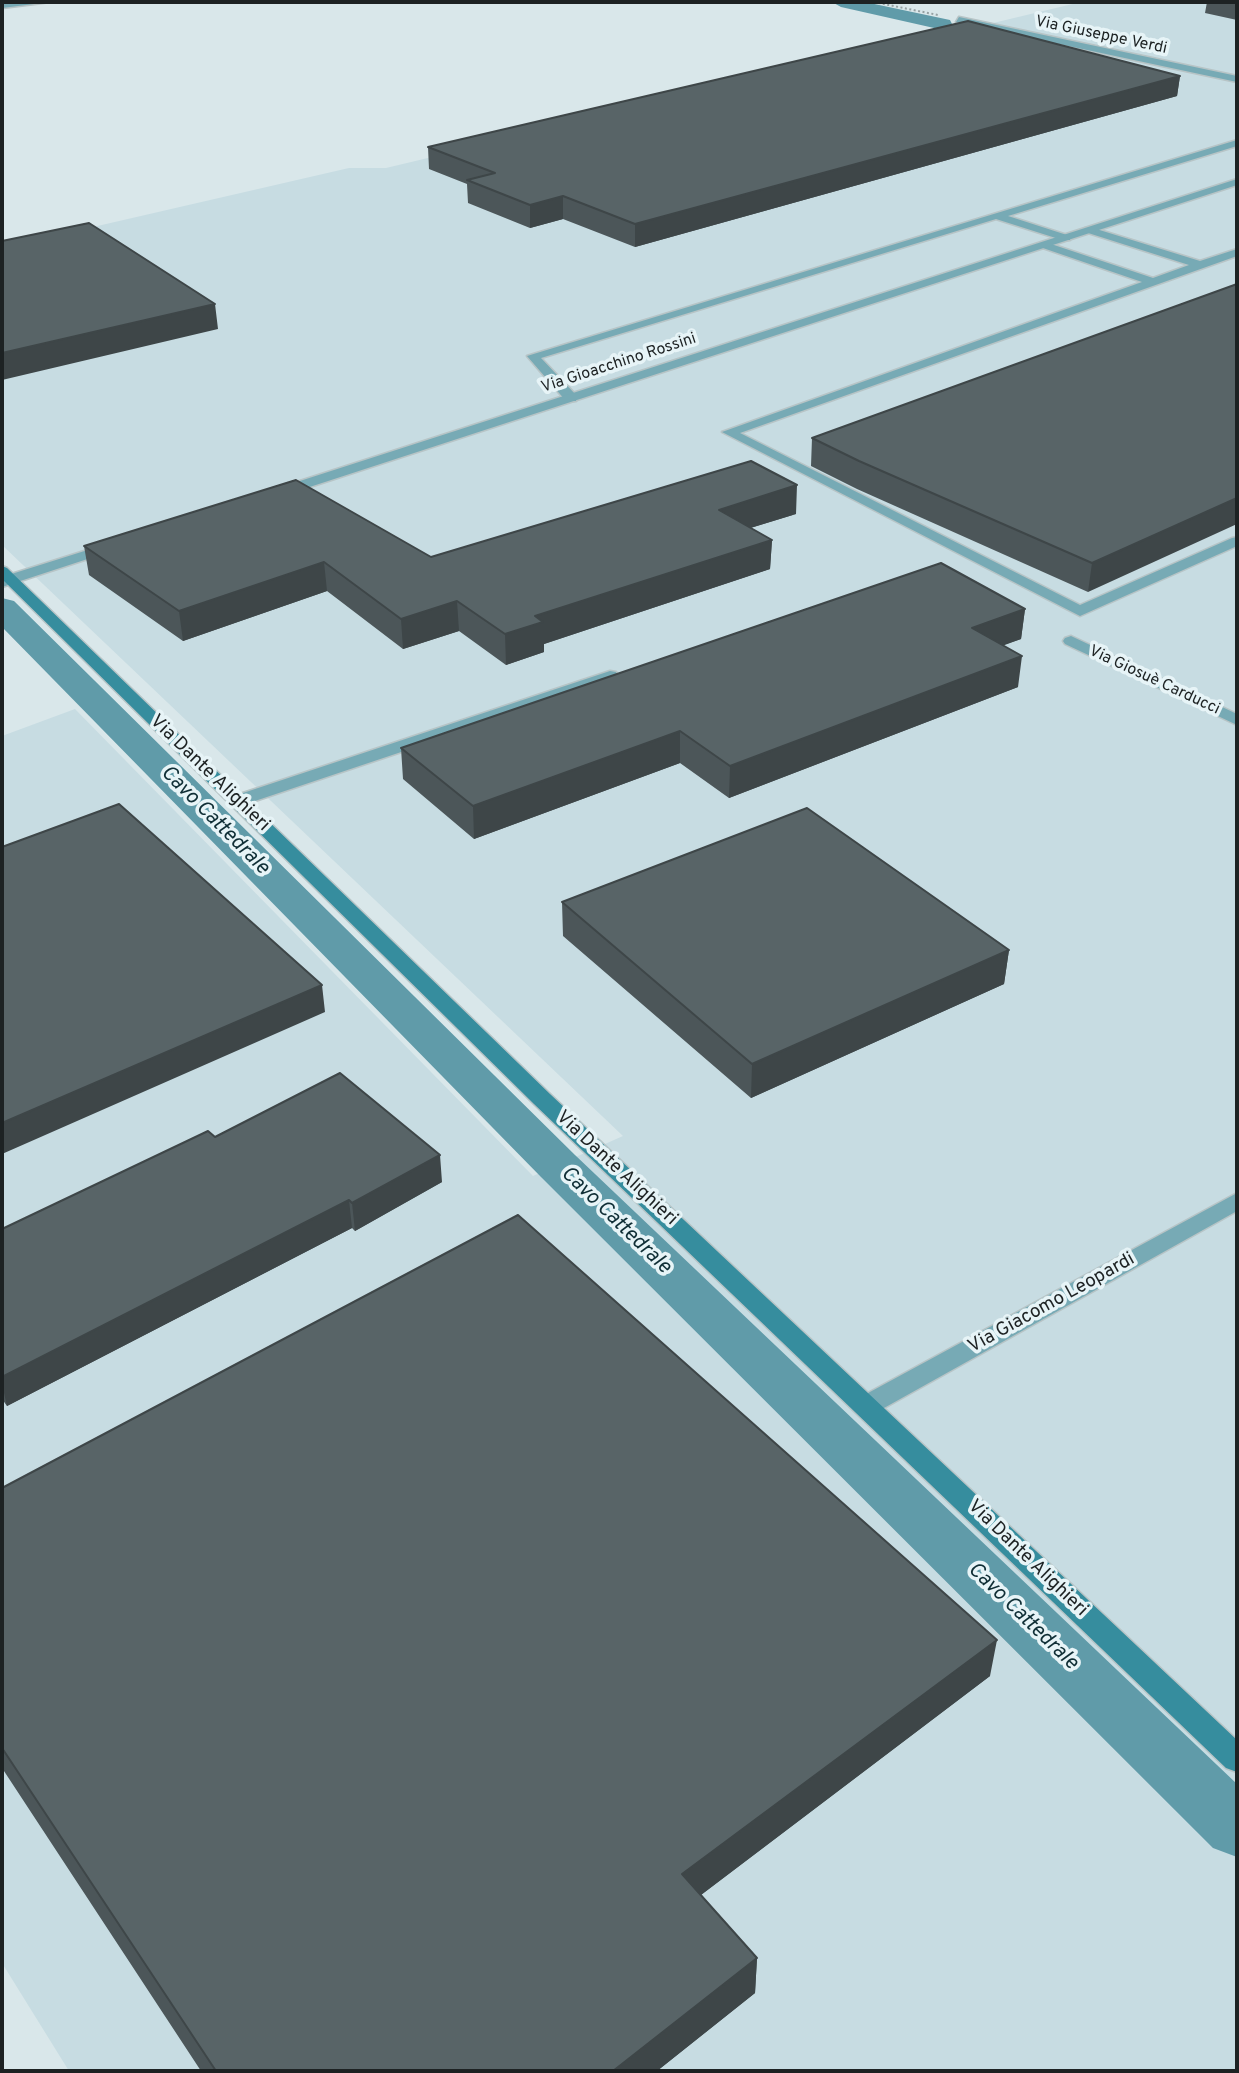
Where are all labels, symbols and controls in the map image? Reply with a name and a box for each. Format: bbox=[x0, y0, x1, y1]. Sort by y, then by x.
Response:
street label: Via Giuseppe Verdi bbox=[1033, 13, 1169, 59]
street label: Via Gioacchino Rossini bbox=[539, 330, 699, 398]
street label: Via Giosuè Carducci bbox=[1085, 642, 1223, 720]
street label: Via Dante Alighieri bbox=[144, 711, 274, 837]
water label: Cavo Cattedrale bbox=[154, 761, 274, 881]
street label: Via Dante Alighieri bbox=[550, 1107, 682, 1231]
water label: Cavo Cattedrale bbox=[554, 1162, 676, 1280]
street label: Via Giacomo Leopardi bbox=[965, 1249, 1139, 1359]
street label: Via Dante Alighieri bbox=[962, 1496, 1092, 1622]
water label: Cavo Cattedrale bbox=[961, 1558, 1083, 1676]

